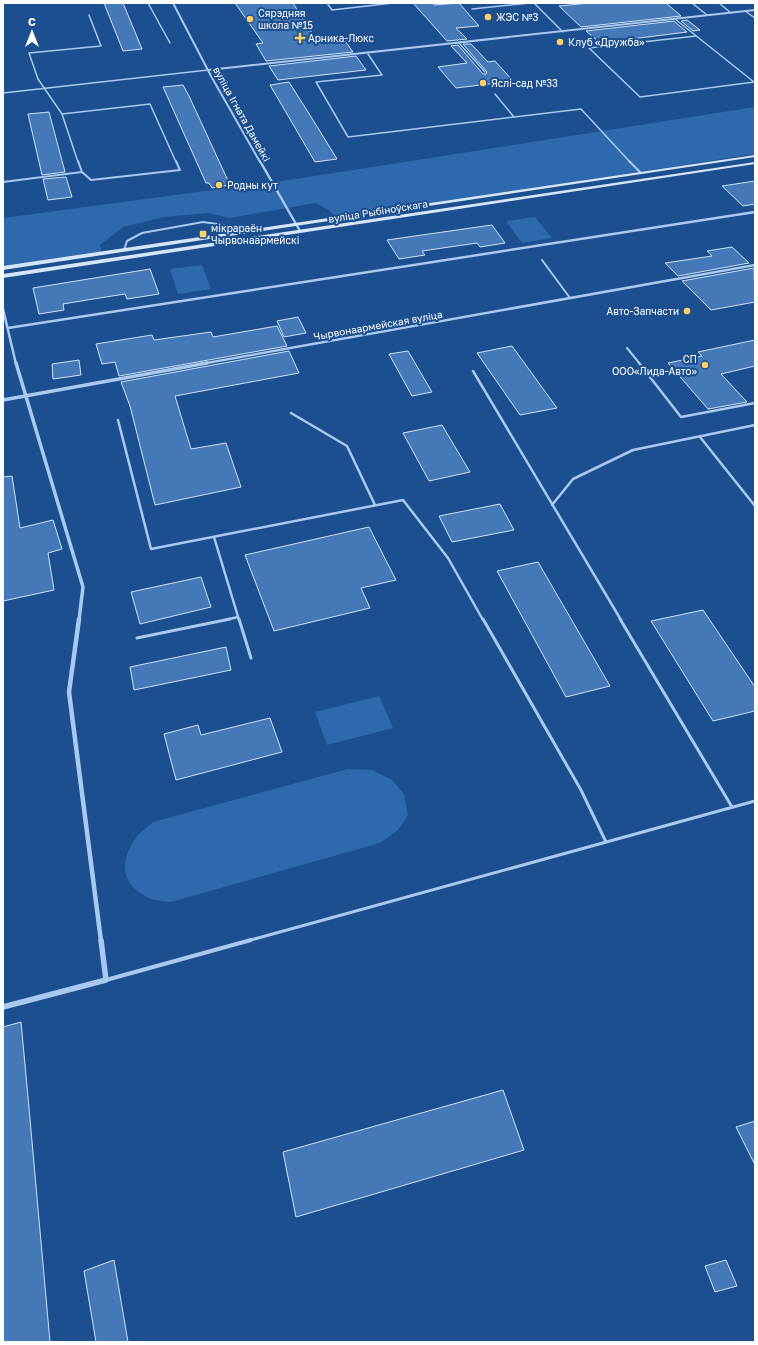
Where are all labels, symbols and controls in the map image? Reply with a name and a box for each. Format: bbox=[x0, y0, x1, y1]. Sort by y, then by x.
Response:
place label: Сярэдняя школа №15 bbox=[258, 7, 313, 31]
place label: ЖЭС №3 bbox=[496, 11, 538, 23]
north arrow bbox=[12, 12, 52, 52]
marker: ЖЭС №3 bbox=[483, 12, 493, 22]
marker: Сярэдняя школа №15 bbox=[245, 14, 255, 24]
text: С bbox=[28, 15, 36, 28]
place label: Арника-Люкс bbox=[308, 32, 375, 44]
marker: Арника-Люкс bbox=[295, 33, 305, 43]
place label: Клуб «Дружба» bbox=[568, 36, 645, 48]
marker: Клуб «Дружба» bbox=[555, 37, 565, 47]
street label: вуліца Ігната Дамейкі bbox=[211, 64, 273, 164]
place label: Яслі-сад №33 bbox=[491, 77, 558, 89]
marker: Яслі-сад №33 bbox=[478, 78, 488, 88]
place label: Родны кут bbox=[227, 179, 278, 191]
marker: Родны кут bbox=[214, 180, 224, 190]
street label: вуліца Рыбіноўскага bbox=[327, 197, 429, 225]
place label: мікрараён Чырвонаармейскі bbox=[211, 222, 299, 246]
marker: мікрараён Чырвонаармейскі bbox=[198, 229, 208, 239]
place label: Авто-Запчасти bbox=[606, 305, 679, 317]
marker: Авто-Запчасти bbox=[682, 306, 692, 316]
street label: Чырвонаармейская вуліца bbox=[313, 308, 443, 342]
place label: СП ООО«Лида-Авто» bbox=[612, 353, 697, 377]
marker: СП ООО«Лида-Авто» bbox=[700, 360, 710, 370]

